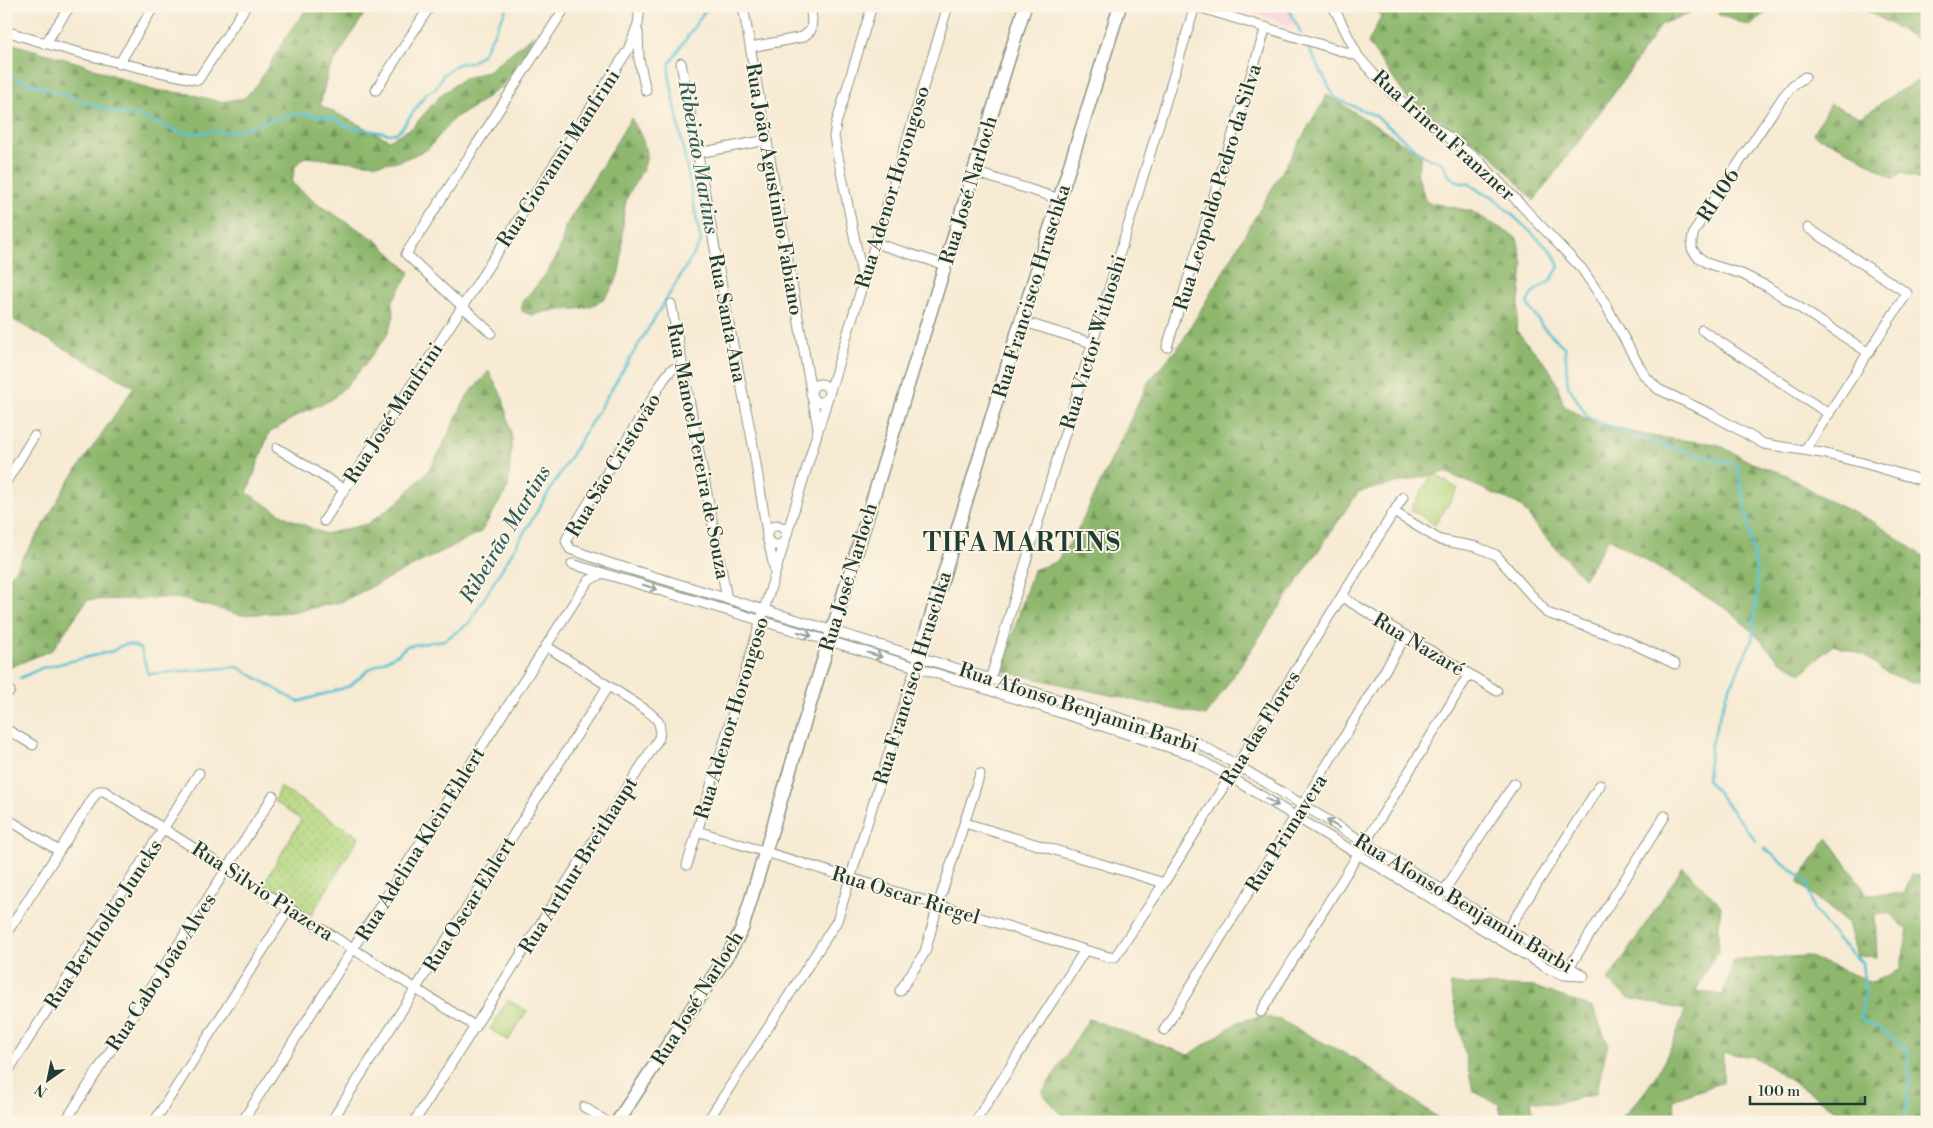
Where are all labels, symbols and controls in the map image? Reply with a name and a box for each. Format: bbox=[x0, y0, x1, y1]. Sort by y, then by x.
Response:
street label: Rua Leopoldo Pedro da Silva bbox=[1169, 60, 1268, 314]
street label: Rua João Agustinho Fabiano bbox=[739, 61, 808, 317]
street label: Rua Giovanni Manfrini bbox=[492, 65, 626, 253]
street label: Rua Irineu Franzner bbox=[1366, 65, 1520, 207]
water label: Ribeirão Martins bbox=[672, 77, 724, 236]
street label: Rua Adenor Horongoso bbox=[851, 83, 936, 292]
street label: Rua José Narloch bbox=[935, 113, 1004, 268]
street label: RI 106 bbox=[1693, 164, 1746, 227]
street label: Rua Francisco Hruschka bbox=[988, 181, 1077, 401]
street label: Rua Santa Ana bbox=[702, 252, 751, 386]
street label: Rua Victor Withoshi bbox=[1056, 252, 1133, 433]
street label: Rua Manoel Pereira de Souza bbox=[660, 321, 735, 582]
street label: Rua José Manfrini bbox=[339, 338, 449, 489]
street label: Rua São Cristovão bbox=[561, 389, 667, 542]
water label: Ribeirão Martins bbox=[454, 461, 557, 609]
street label: Rua José Narloch bbox=[815, 500, 884, 655]
district label: TIFA MARTINS bbox=[923, 528, 1121, 559]
street label: Rua Francisco Hruschka bbox=[869, 568, 958, 788]
one-way arrow bbox=[641, 582, 657, 592]
street label: Rua Nazaré bbox=[1368, 608, 1469, 682]
street label: Rua Adenor Horongoso bbox=[690, 614, 775, 823]
one-way arrow bbox=[797, 630, 813, 639]
one-way arrow bbox=[867, 651, 883, 661]
street label: Rua Afonso Benjamin Barbi bbox=[955, 658, 1202, 759]
street label: Rua das Flores bbox=[1216, 666, 1307, 791]
street label: Rua Adelina Klein Ehlert bbox=[351, 743, 491, 947]
street label: Rua Primavera bbox=[1241, 769, 1334, 898]
street label: Rua Arthur Breithaupt bbox=[515, 773, 644, 959]
one-way arrow bbox=[1264, 797, 1278, 807]
one-way arrow bbox=[1326, 818, 1340, 828]
street label: Rua Afonso Benjamin Barbi bbox=[1349, 829, 1578, 980]
street label: Rua Oscar Ehlert bbox=[419, 832, 522, 977]
street label: Rua Bertholdo Juncks bbox=[40, 835, 169, 1015]
street label: Rua Silvio Piazera bbox=[186, 837, 339, 948]
street label: Rua Oscar Riegel bbox=[829, 862, 983, 931]
street label: Rua Cabo João Alves bbox=[102, 889, 223, 1057]
street label: Rua José Narloch bbox=[647, 927, 750, 1071]
north arrow bbox=[22, 1056, 72, 1106]
scale bar bbox=[1750, 1073, 1866, 1105]
text: N bbox=[32, 1079, 51, 1101]
text: 100 m bbox=[1758, 1082, 1800, 1101]

